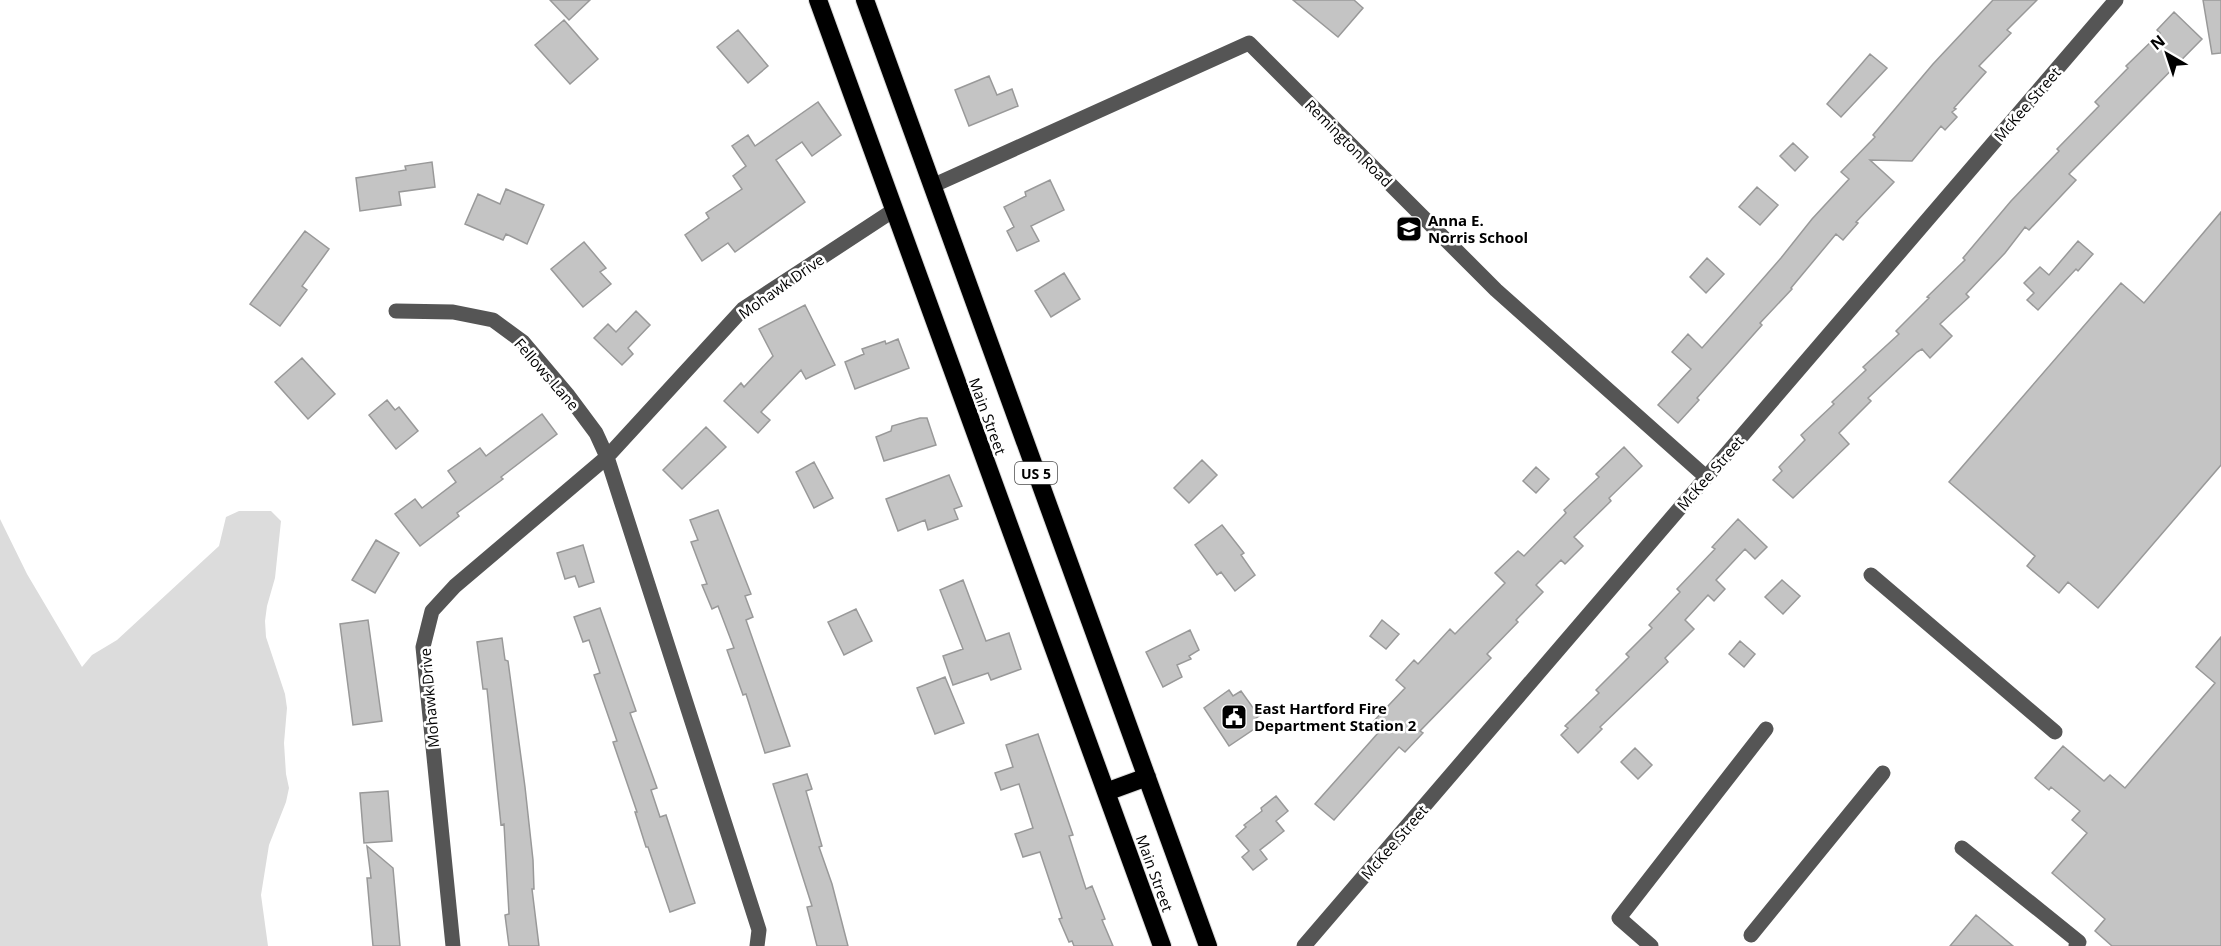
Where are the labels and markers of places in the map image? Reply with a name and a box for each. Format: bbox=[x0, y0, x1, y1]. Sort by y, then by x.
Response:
place label: Anna E. Norris School bbox=[1428, 210, 1528, 247]
school or university icon: Anna E. Norris School bbox=[1394, 214, 1424, 244]
place label: East Hartford Fire Department Station 2 bbox=[1254, 698, 1417, 735]
public building icon: East Hartford Fire Department Station 2 bbox=[1219, 702, 1249, 732]

